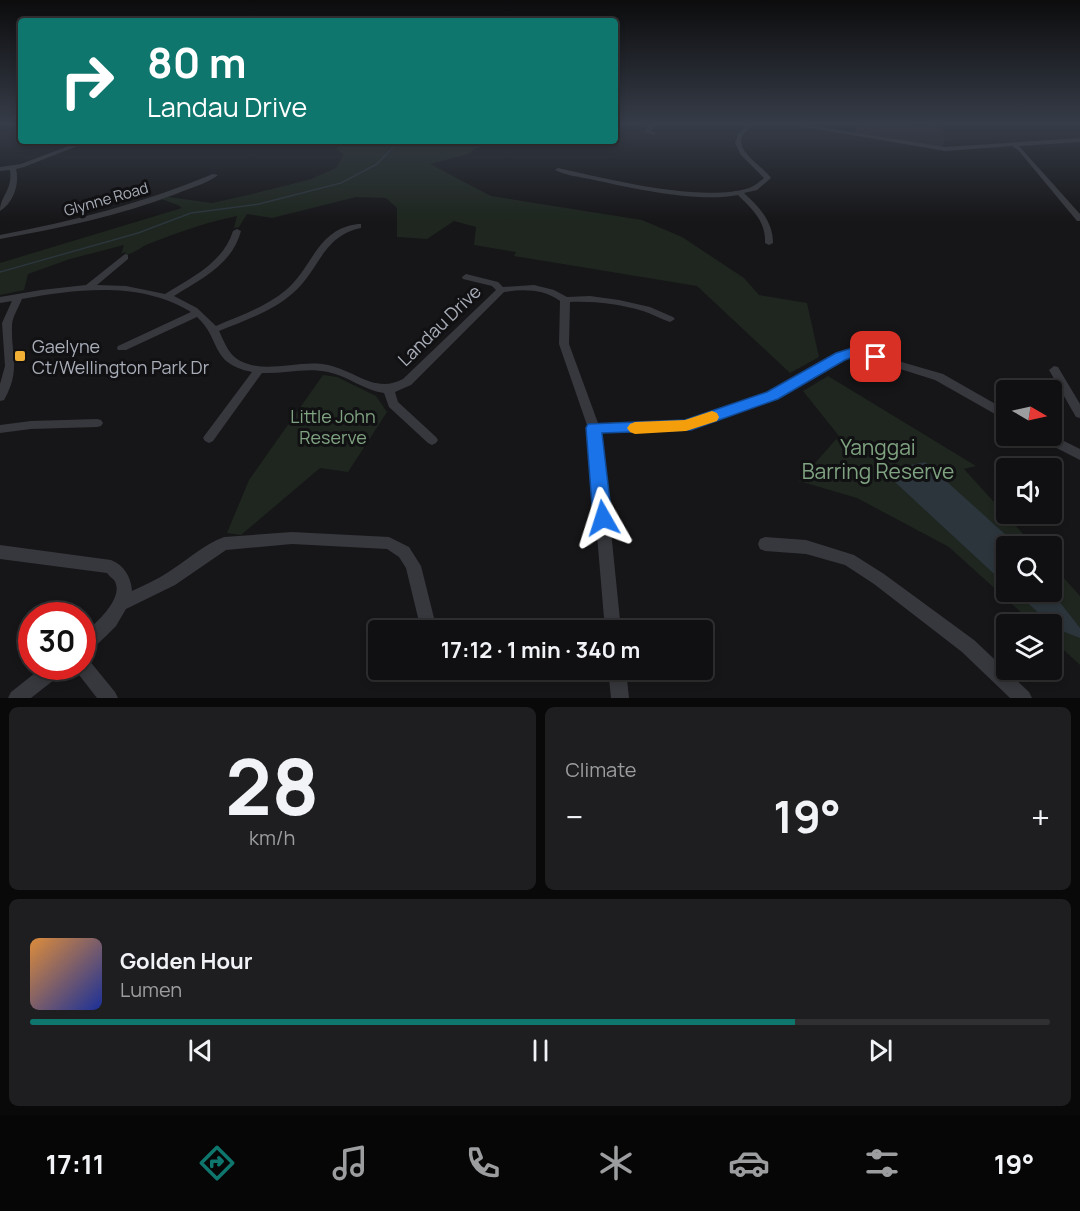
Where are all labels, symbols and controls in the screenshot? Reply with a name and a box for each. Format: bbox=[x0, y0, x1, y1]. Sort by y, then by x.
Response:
text: 80 m bbox=[147, 33, 247, 91]
icon: right bbox=[48, 42, 126, 120]
text: Landau Drive bbox=[147, 88, 307, 125]
street label: Glynne Road bbox=[61, 177, 151, 221]
street label: Landau Drive bbox=[392, 279, 486, 371]
pin bbox=[850, 331, 901, 382]
place label: Gaelyne Ct/Wellington Park Dr bbox=[32, 334, 210, 379]
icon: arrive bbox=[859, 340, 892, 373]
marker: Gaelyne Ct/Wellington Park Dr bbox=[13, 349, 27, 363]
north arrow bbox=[996, 380, 1062, 446]
map controls bbox=[996, 380, 1062, 680]
park label: Little John Reserve bbox=[290, 404, 376, 449]
park label: Yanggai Barring Reserve bbox=[802, 433, 954, 485]
button: sound bbox=[996, 458, 1062, 524]
position arrow bbox=[571, 486, 635, 550]
button: search bbox=[996, 536, 1062, 602]
speed limit sign: 30 bbox=[18, 602, 96, 680]
button: layers bbox=[996, 614, 1062, 680]
text: 17:12 · 1 min · 340 m bbox=[441, 635, 640, 665]
text: 28 bbox=[225, 732, 319, 838]
text: Climate bbox=[566, 756, 637, 783]
text: 19° bbox=[773, 785, 841, 847]
text: − bbox=[566, 794, 583, 839]
text: + bbox=[1031, 794, 1050, 839]
text: km/h bbox=[249, 824, 296, 851]
text: Golden Hour bbox=[120, 946, 253, 976]
text: Lumen bbox=[120, 976, 182, 1003]
icon: previous bbox=[184, 1034, 217, 1067]
icon: pause bbox=[524, 1034, 557, 1067]
icon: next bbox=[864, 1034, 897, 1067]
icon: directions bbox=[196, 1142, 238, 1184]
icon: music bbox=[329, 1142, 371, 1184]
icon: phone bbox=[462, 1142, 504, 1184]
icon: climate bbox=[595, 1142, 637, 1184]
icon: car bbox=[728, 1142, 770, 1184]
icon: filters bbox=[861, 1142, 903, 1184]
text: 17:11 bbox=[46, 1145, 105, 1182]
text: 19° bbox=[994, 1145, 1034, 1182]

